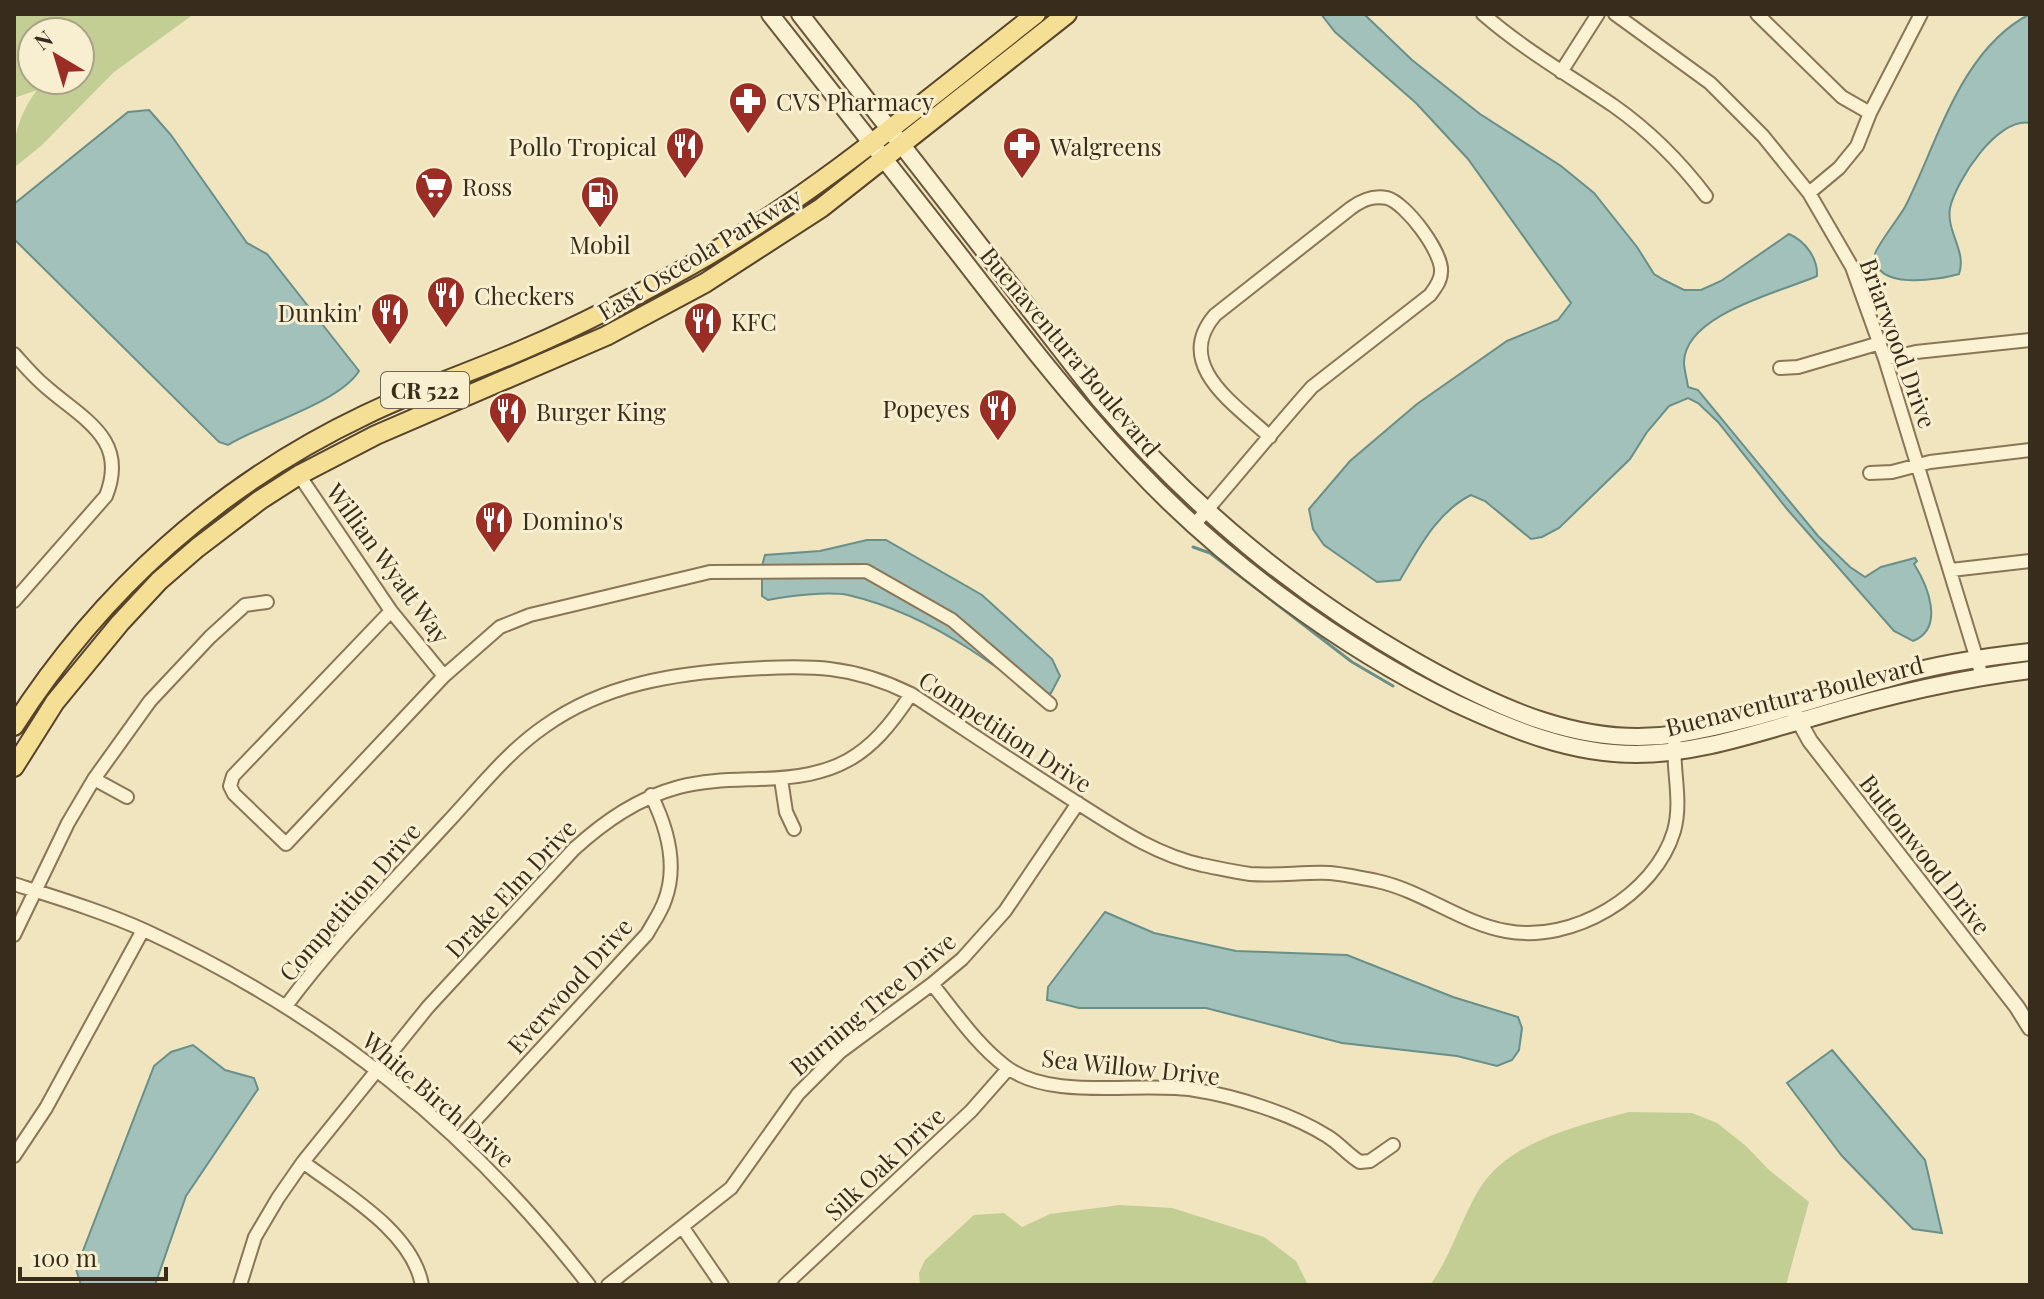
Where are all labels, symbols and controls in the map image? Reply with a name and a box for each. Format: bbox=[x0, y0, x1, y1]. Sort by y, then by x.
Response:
north arrow bbox=[16, 16, 96, 96]
text: N bbox=[28, 23, 59, 56]
pharmacy icon: CVS Pharmacy bbox=[727, 80, 769, 135]
place label: CVS Pharmacy bbox=[776, 85, 934, 117]
restaurant icon: Pollo Tropical bbox=[664, 125, 706, 180]
pharmacy icon: Walgreens bbox=[1001, 125, 1043, 180]
place label: Pollo Tropical bbox=[509, 130, 657, 162]
place label: Walgreens bbox=[1049, 130, 1162, 162]
supermarket icon: Ross bbox=[413, 165, 455, 220]
place label: Ross bbox=[462, 170, 512, 202]
fuel station icon: Mobil bbox=[579, 174, 621, 229]
street label: East Osceola Parkway bbox=[591, 179, 807, 327]
place label: Mobil bbox=[569, 228, 631, 260]
street label: Buenaventura Boulevard bbox=[974, 239, 1168, 463]
street label: Briarwood Drive bbox=[1853, 254, 1945, 432]
restaurant icon: Checkers bbox=[425, 274, 467, 329]
place label: Checkers bbox=[474, 279, 575, 311]
restaurant icon: Dunkin' bbox=[369, 291, 411, 346]
place label: Dunkin' bbox=[278, 296, 362, 328]
restaurant icon: KFC bbox=[682, 300, 724, 355]
place label: KFC bbox=[731, 305, 777, 337]
road number: CR 522 bbox=[381, 372, 469, 408]
restaurant icon: Popeyes bbox=[977, 387, 1019, 442]
restaurant icon: Burger King bbox=[487, 390, 529, 445]
place label: Popeyes bbox=[882, 392, 970, 424]
place label: Burger King bbox=[536, 395, 666, 427]
street label: Willian Wyatt Way bbox=[319, 476, 458, 650]
restaurant icon: Domino's bbox=[473, 499, 515, 554]
place label: Domino's bbox=[522, 504, 623, 536]
street label: Buenaventura Boulevard bbox=[1662, 647, 1926, 743]
street label: Competition Drive bbox=[913, 663, 1099, 799]
street label: Buttonwood Drive bbox=[1853, 767, 1999, 941]
street label: Drake Elm Drive bbox=[438, 812, 582, 964]
street label: Competition Drive bbox=[271, 815, 427, 987]
street label: Everwood Drive bbox=[500, 910, 638, 1060]
street label: Burning Tree Drive bbox=[782, 924, 962, 1082]
street label: White Birch Drive bbox=[355, 1023, 522, 1174]
street label: Sea Willow Drive bbox=[1040, 1041, 1222, 1091]
street label: Silk Oak Drive bbox=[817, 1099, 951, 1227]
scale bar bbox=[20, 1231, 166, 1281]
text: 100 m bbox=[32, 1241, 97, 1273]

